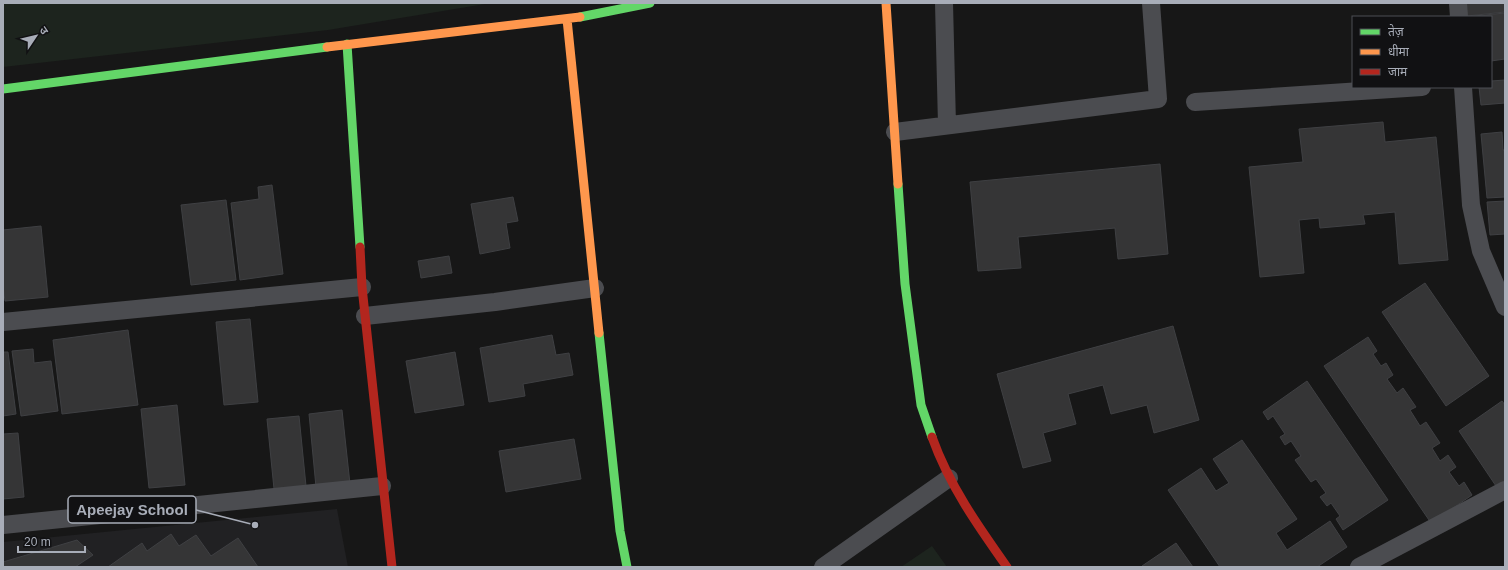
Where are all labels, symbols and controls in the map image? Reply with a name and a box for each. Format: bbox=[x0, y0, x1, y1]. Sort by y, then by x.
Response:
north arrow bbox=[16, 16, 56, 56]
legend bbox=[1352, 16, 1492, 88]
text: उ bbox=[37, 24, 51, 37]
text: तेज़ bbox=[1388, 24, 1405, 39]
text: धीमा bbox=[1388, 44, 1410, 59]
text: जाम bbox=[1388, 65, 1408, 79]
callout: Apeejay School bbox=[68, 496, 196, 523]
text: Apeejay School bbox=[76, 501, 188, 518]
scale bar bbox=[18, 528, 85, 554]
text: 20 m bbox=[24, 535, 51, 549]

